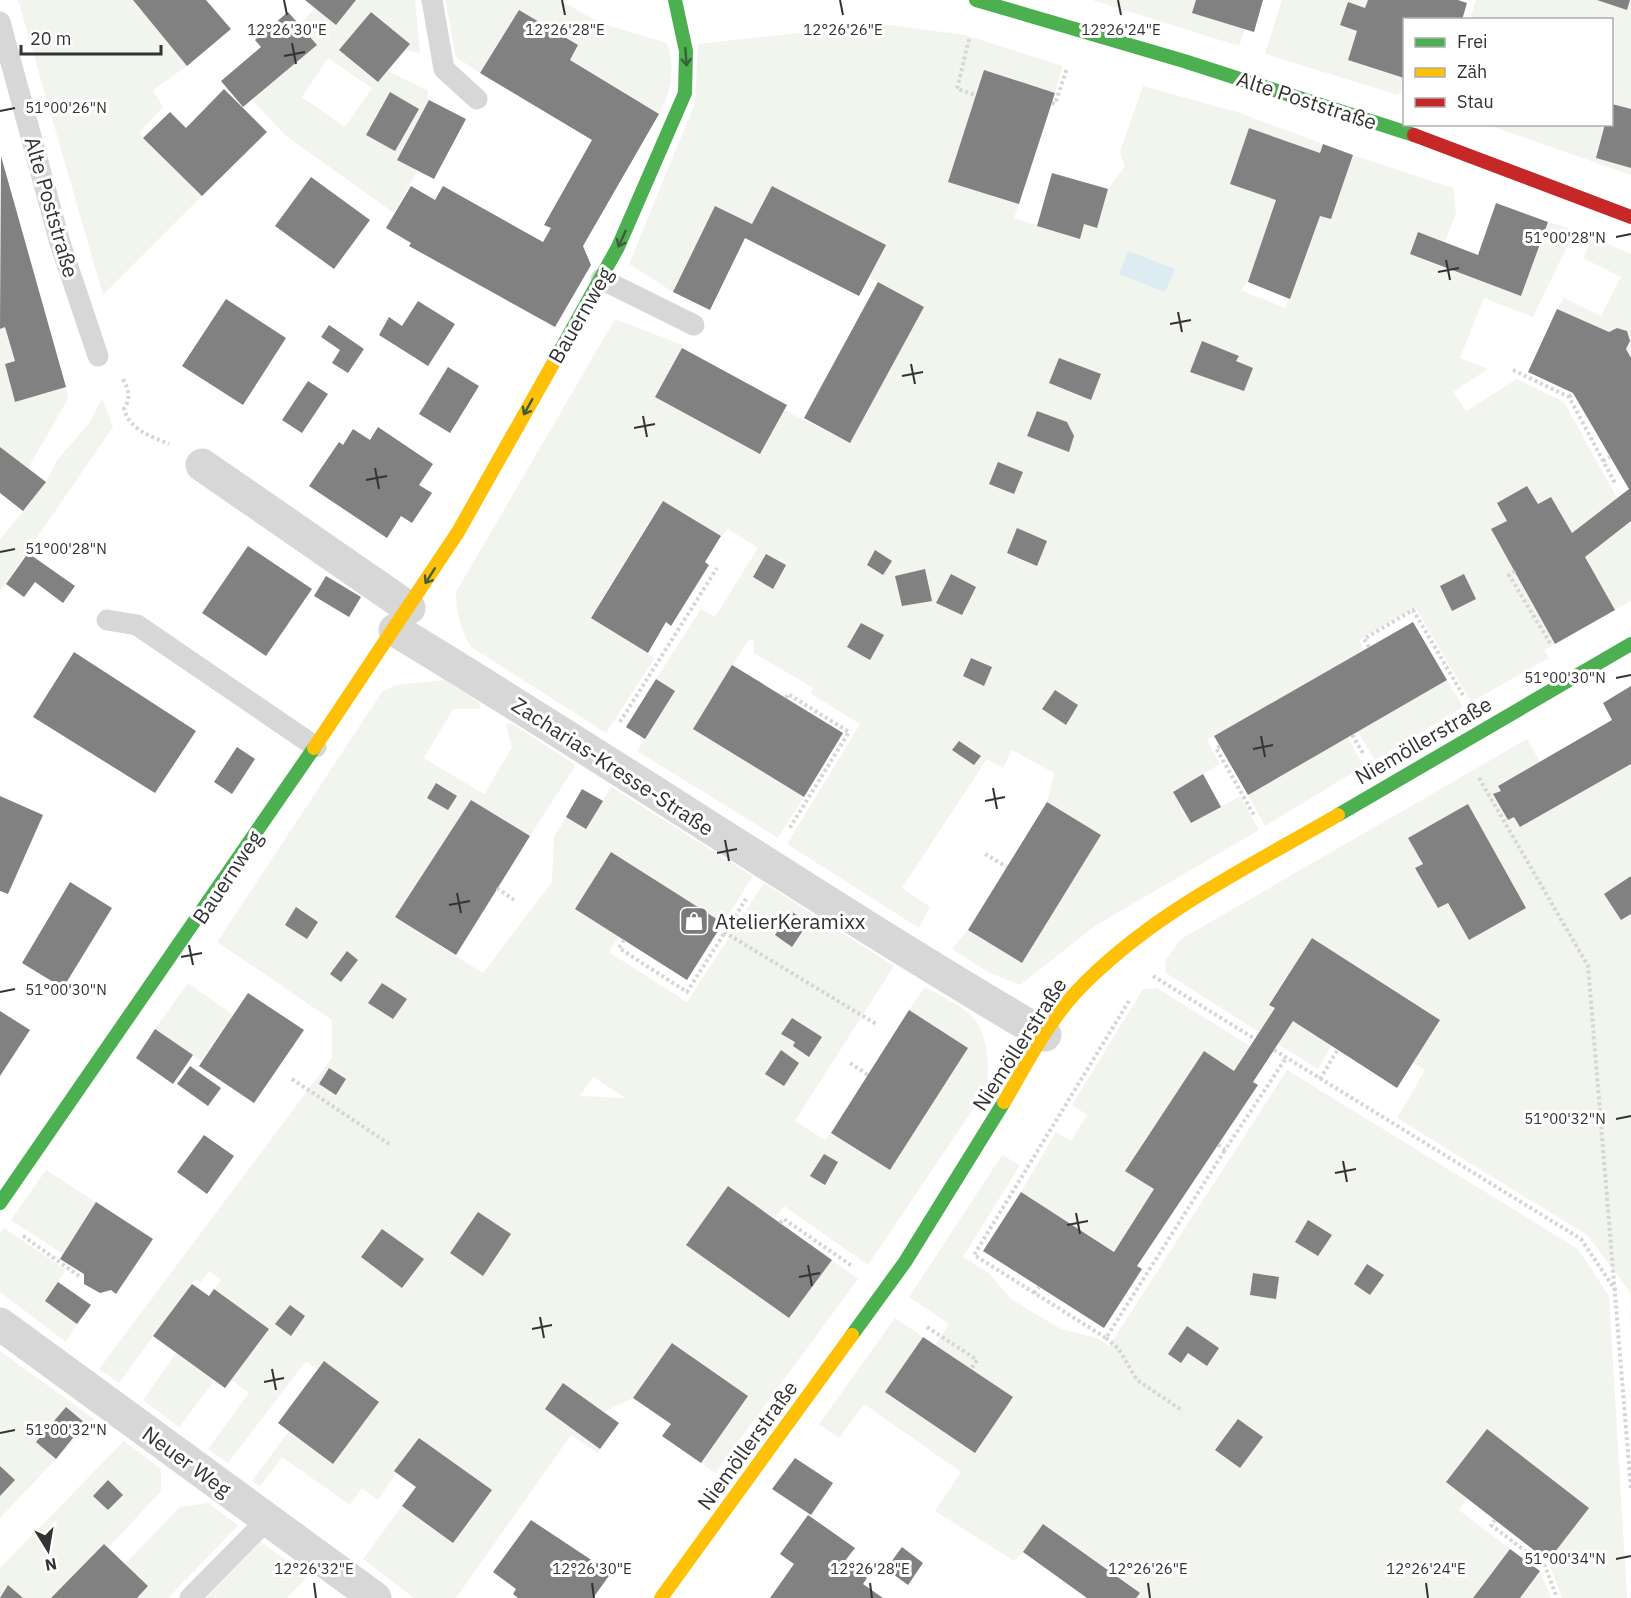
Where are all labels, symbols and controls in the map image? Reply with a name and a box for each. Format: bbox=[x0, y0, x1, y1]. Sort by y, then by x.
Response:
scale bar bbox=[21, 18, 160, 56]
legend bbox=[1403, 18, 1613, 126]
text: 12°26'30"E bbox=[247, 20, 327, 39]
text: 12°26'28"E bbox=[525, 20, 605, 39]
text: 12°26'26"E bbox=[803, 20, 883, 39]
text: 12°26'24"E bbox=[1081, 20, 1161, 39]
text: 20 m bbox=[30, 27, 72, 50]
text: Frei bbox=[1457, 30, 1488, 53]
one-way arrow bbox=[681, 47, 692, 67]
text: Zäh bbox=[1457, 60, 1487, 83]
street label: Alte Poststraße bbox=[1233, 64, 1381, 136]
text: Stau bbox=[1457, 90, 1494, 113]
text: 51°00'26"N bbox=[25, 98, 107, 117]
street label: Alte Poststraße bbox=[18, 133, 86, 281]
text: 51°00'28"N bbox=[1524, 228, 1606, 247]
one-way arrow bbox=[615, 230, 627, 248]
street label: Bauernweg bbox=[541, 262, 619, 368]
one-way arrow bbox=[522, 398, 534, 415]
text: 51°00'28"N bbox=[25, 539, 107, 558]
one-way arrow bbox=[423, 567, 435, 584]
text: 51°00'30"N bbox=[1524, 668, 1606, 687]
street label: Niemöllerstraße bbox=[1350, 689, 1496, 791]
street label: Zacharias-Kresse-Straße bbox=[507, 690, 719, 842]
street label: Bauernweg bbox=[186, 825, 268, 929]
shop icon: AtelierKeramixx bbox=[678, 905, 710, 937]
place label: AtelierKeramixx bbox=[715, 907, 866, 935]
street label: Niemöllerstraße bbox=[965, 972, 1073, 1116]
text: 51°00'30"N bbox=[25, 980, 107, 999]
text: 51°00'32"N bbox=[1524, 1109, 1606, 1128]
street label: Niemöllerstraße bbox=[691, 1375, 803, 1515]
street label: Neuer Weg bbox=[137, 1419, 237, 1503]
text: 51°00'32"N bbox=[25, 1420, 107, 1439]
north arrow bbox=[18, 1520, 78, 1580]
text: 51°00'34"N bbox=[1524, 1549, 1606, 1568]
text: N bbox=[43, 1554, 58, 1576]
text: 12°26'32"E bbox=[274, 1559, 354, 1578]
text: 12°26'30"E bbox=[552, 1559, 632, 1578]
text: 12°26'28"E bbox=[830, 1559, 910, 1578]
text: 12°26'26"E bbox=[1108, 1559, 1188, 1578]
text: 12°26'24"E bbox=[1386, 1559, 1466, 1578]

